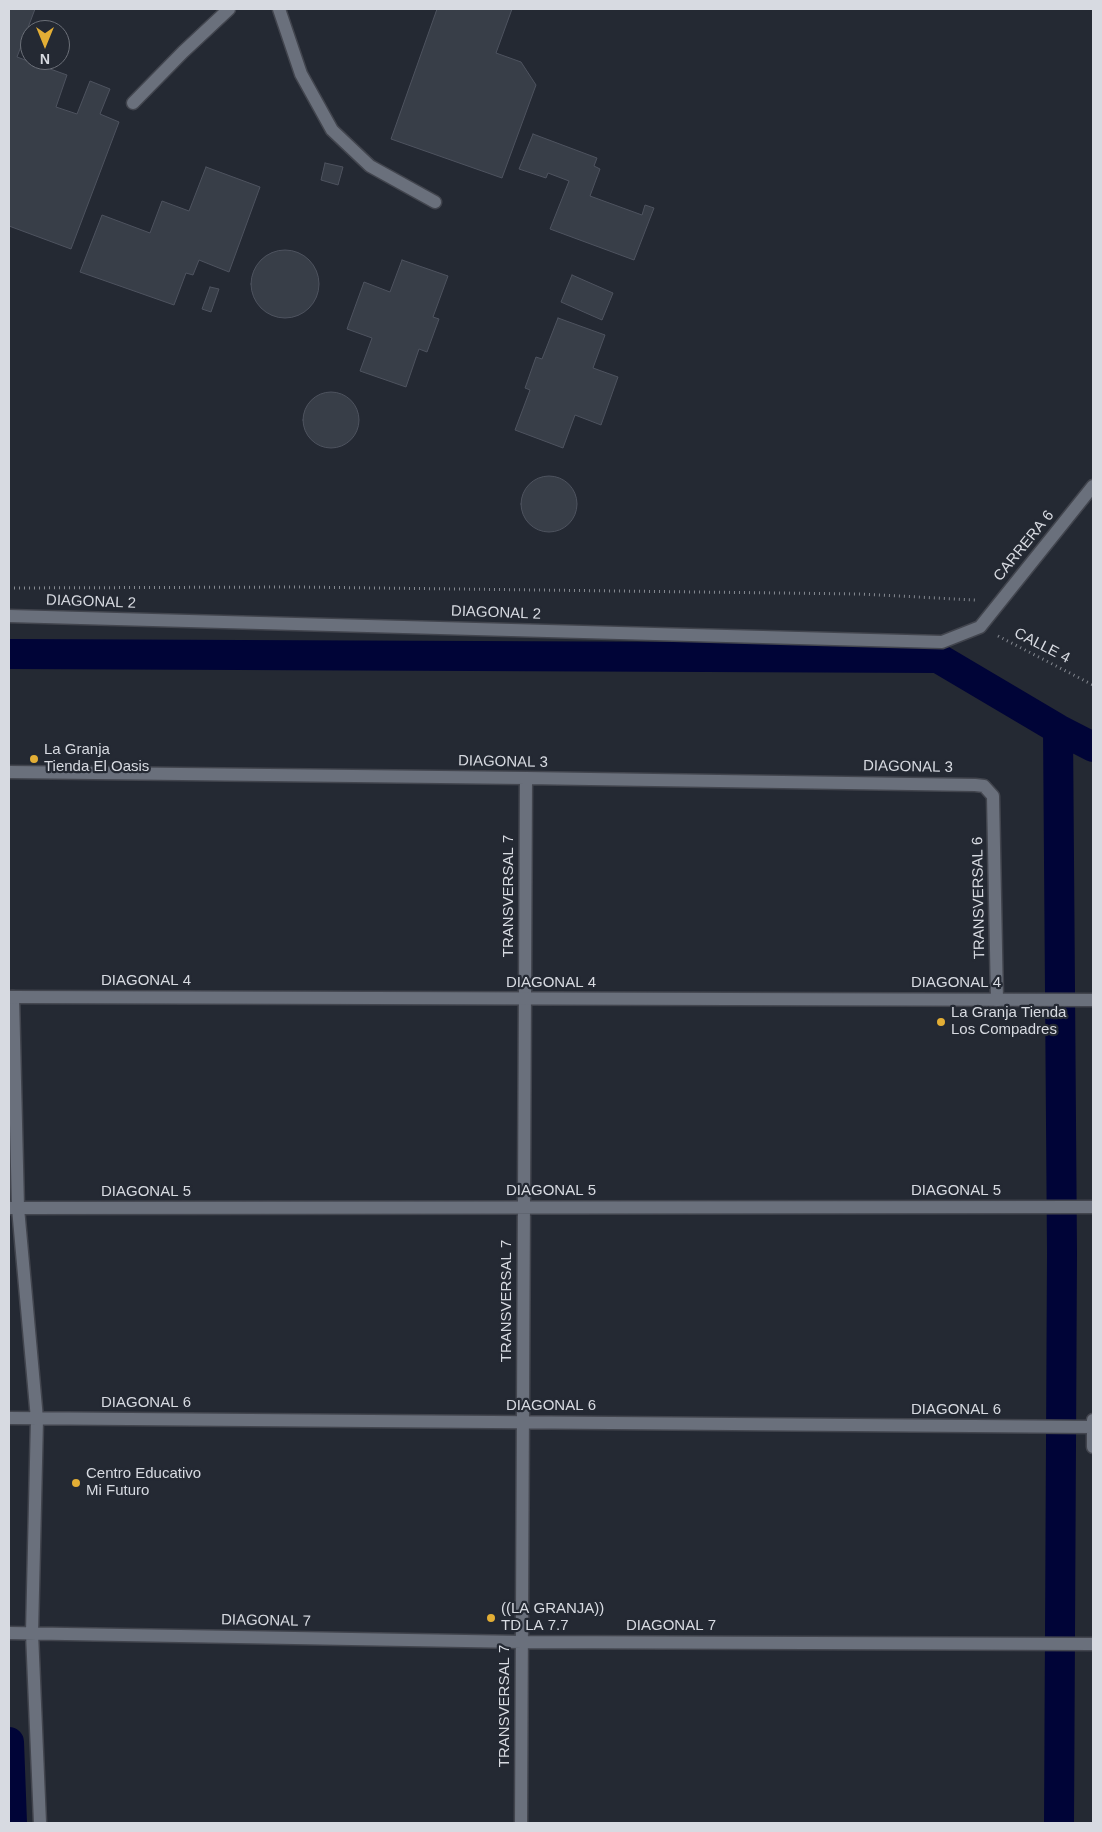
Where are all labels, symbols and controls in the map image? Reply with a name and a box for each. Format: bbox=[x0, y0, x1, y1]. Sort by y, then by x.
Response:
north arrow bbox=[20, 20, 70, 70]
text: N bbox=[40, 51, 50, 67]
street label: CARRERA 6 bbox=[990, 507, 1058, 585]
street label: DIAGONAL 2 bbox=[46, 591, 136, 613]
street label: DIAGONAL 2 bbox=[451, 602, 541, 624]
street label: CALLE 4 bbox=[1011, 624, 1073, 668]
place label: La Granja Tienda El Oasis bbox=[44, 741, 149, 776]
street label: DIAGONAL 3 bbox=[458, 752, 548, 772]
marker: La Granja Tienda El Oasis bbox=[28, 753, 40, 765]
street label: DIAGONAL 3 bbox=[863, 757, 953, 777]
street label: TRANSVERSAL 7 bbox=[500, 835, 518, 957]
street label: TRANSVERSAL 6 bbox=[969, 837, 989, 959]
street label: DIAGONAL 4 bbox=[101, 972, 191, 990]
street label: DIAGONAL 4 bbox=[506, 974, 596, 992]
street label: DIAGONAL 4 bbox=[911, 974, 1001, 992]
place label: La Granja Tienda Los Compadres bbox=[951, 1004, 1066, 1039]
marker: La Granja Tienda Los Compadres bbox=[935, 1016, 947, 1028]
street label: DIAGONAL 5 bbox=[506, 1182, 596, 1200]
street label: DIAGONAL 5 bbox=[911, 1182, 1001, 1200]
street label: DIAGONAL 5 bbox=[101, 1183, 191, 1201]
street label: TRANSVERSAL 7 bbox=[498, 1240, 516, 1362]
street label: DIAGONAL 6 bbox=[101, 1394, 191, 1412]
street label: DIAGONAL 6 bbox=[506, 1397, 596, 1415]
street label: DIAGONAL 6 bbox=[911, 1401, 1001, 1419]
place label: Centro Educativo Mi Futuro bbox=[86, 1465, 201, 1500]
marker: Centro Educativo Mi Futuro bbox=[70, 1477, 82, 1489]
place label: ((LA GRANJA)) TD LA 7.7 bbox=[501, 1600, 604, 1635]
street label: DIAGONAL 7 bbox=[221, 1611, 311, 1631]
marker: ((LA GRANJA)) TD LA 7.7 bbox=[485, 1612, 497, 1624]
street label: DIAGONAL 7 bbox=[626, 1617, 716, 1635]
street label: TRANSVERSAL 7 bbox=[496, 1645, 514, 1767]

